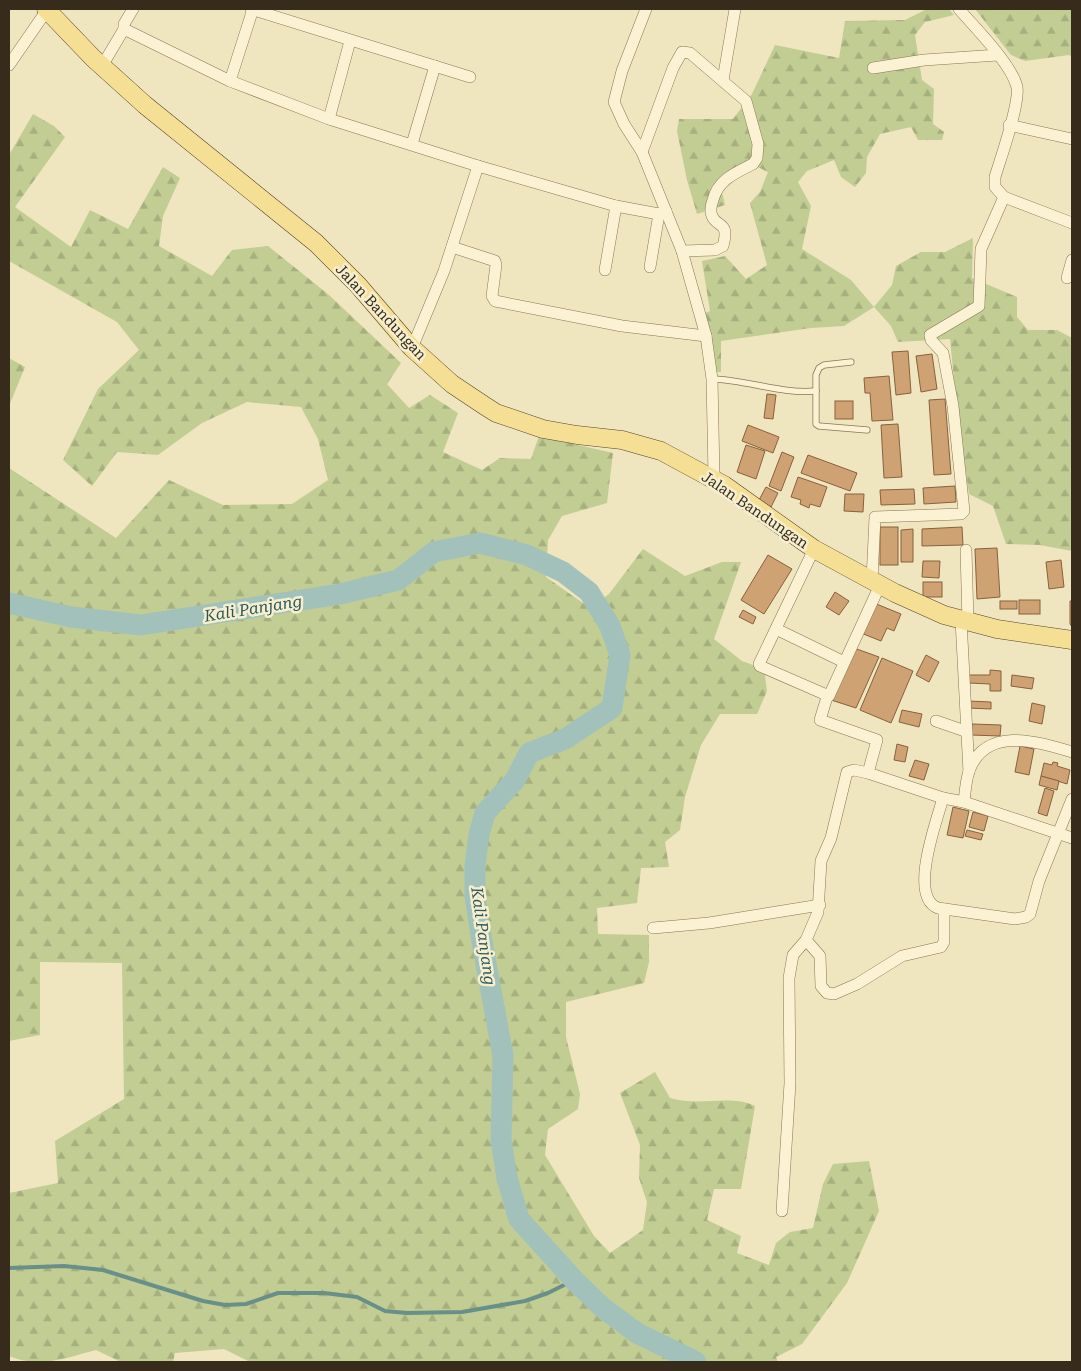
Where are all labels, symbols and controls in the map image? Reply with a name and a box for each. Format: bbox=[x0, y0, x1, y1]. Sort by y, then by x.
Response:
street label: Jalan Bandungan bbox=[332, 260, 430, 364]
street label: Jalan Bandungan bbox=[698, 468, 812, 553]
water label: Kali Panjang bbox=[202, 591, 303, 626]
water label: Kali Panjang bbox=[467, 885, 500, 986]

